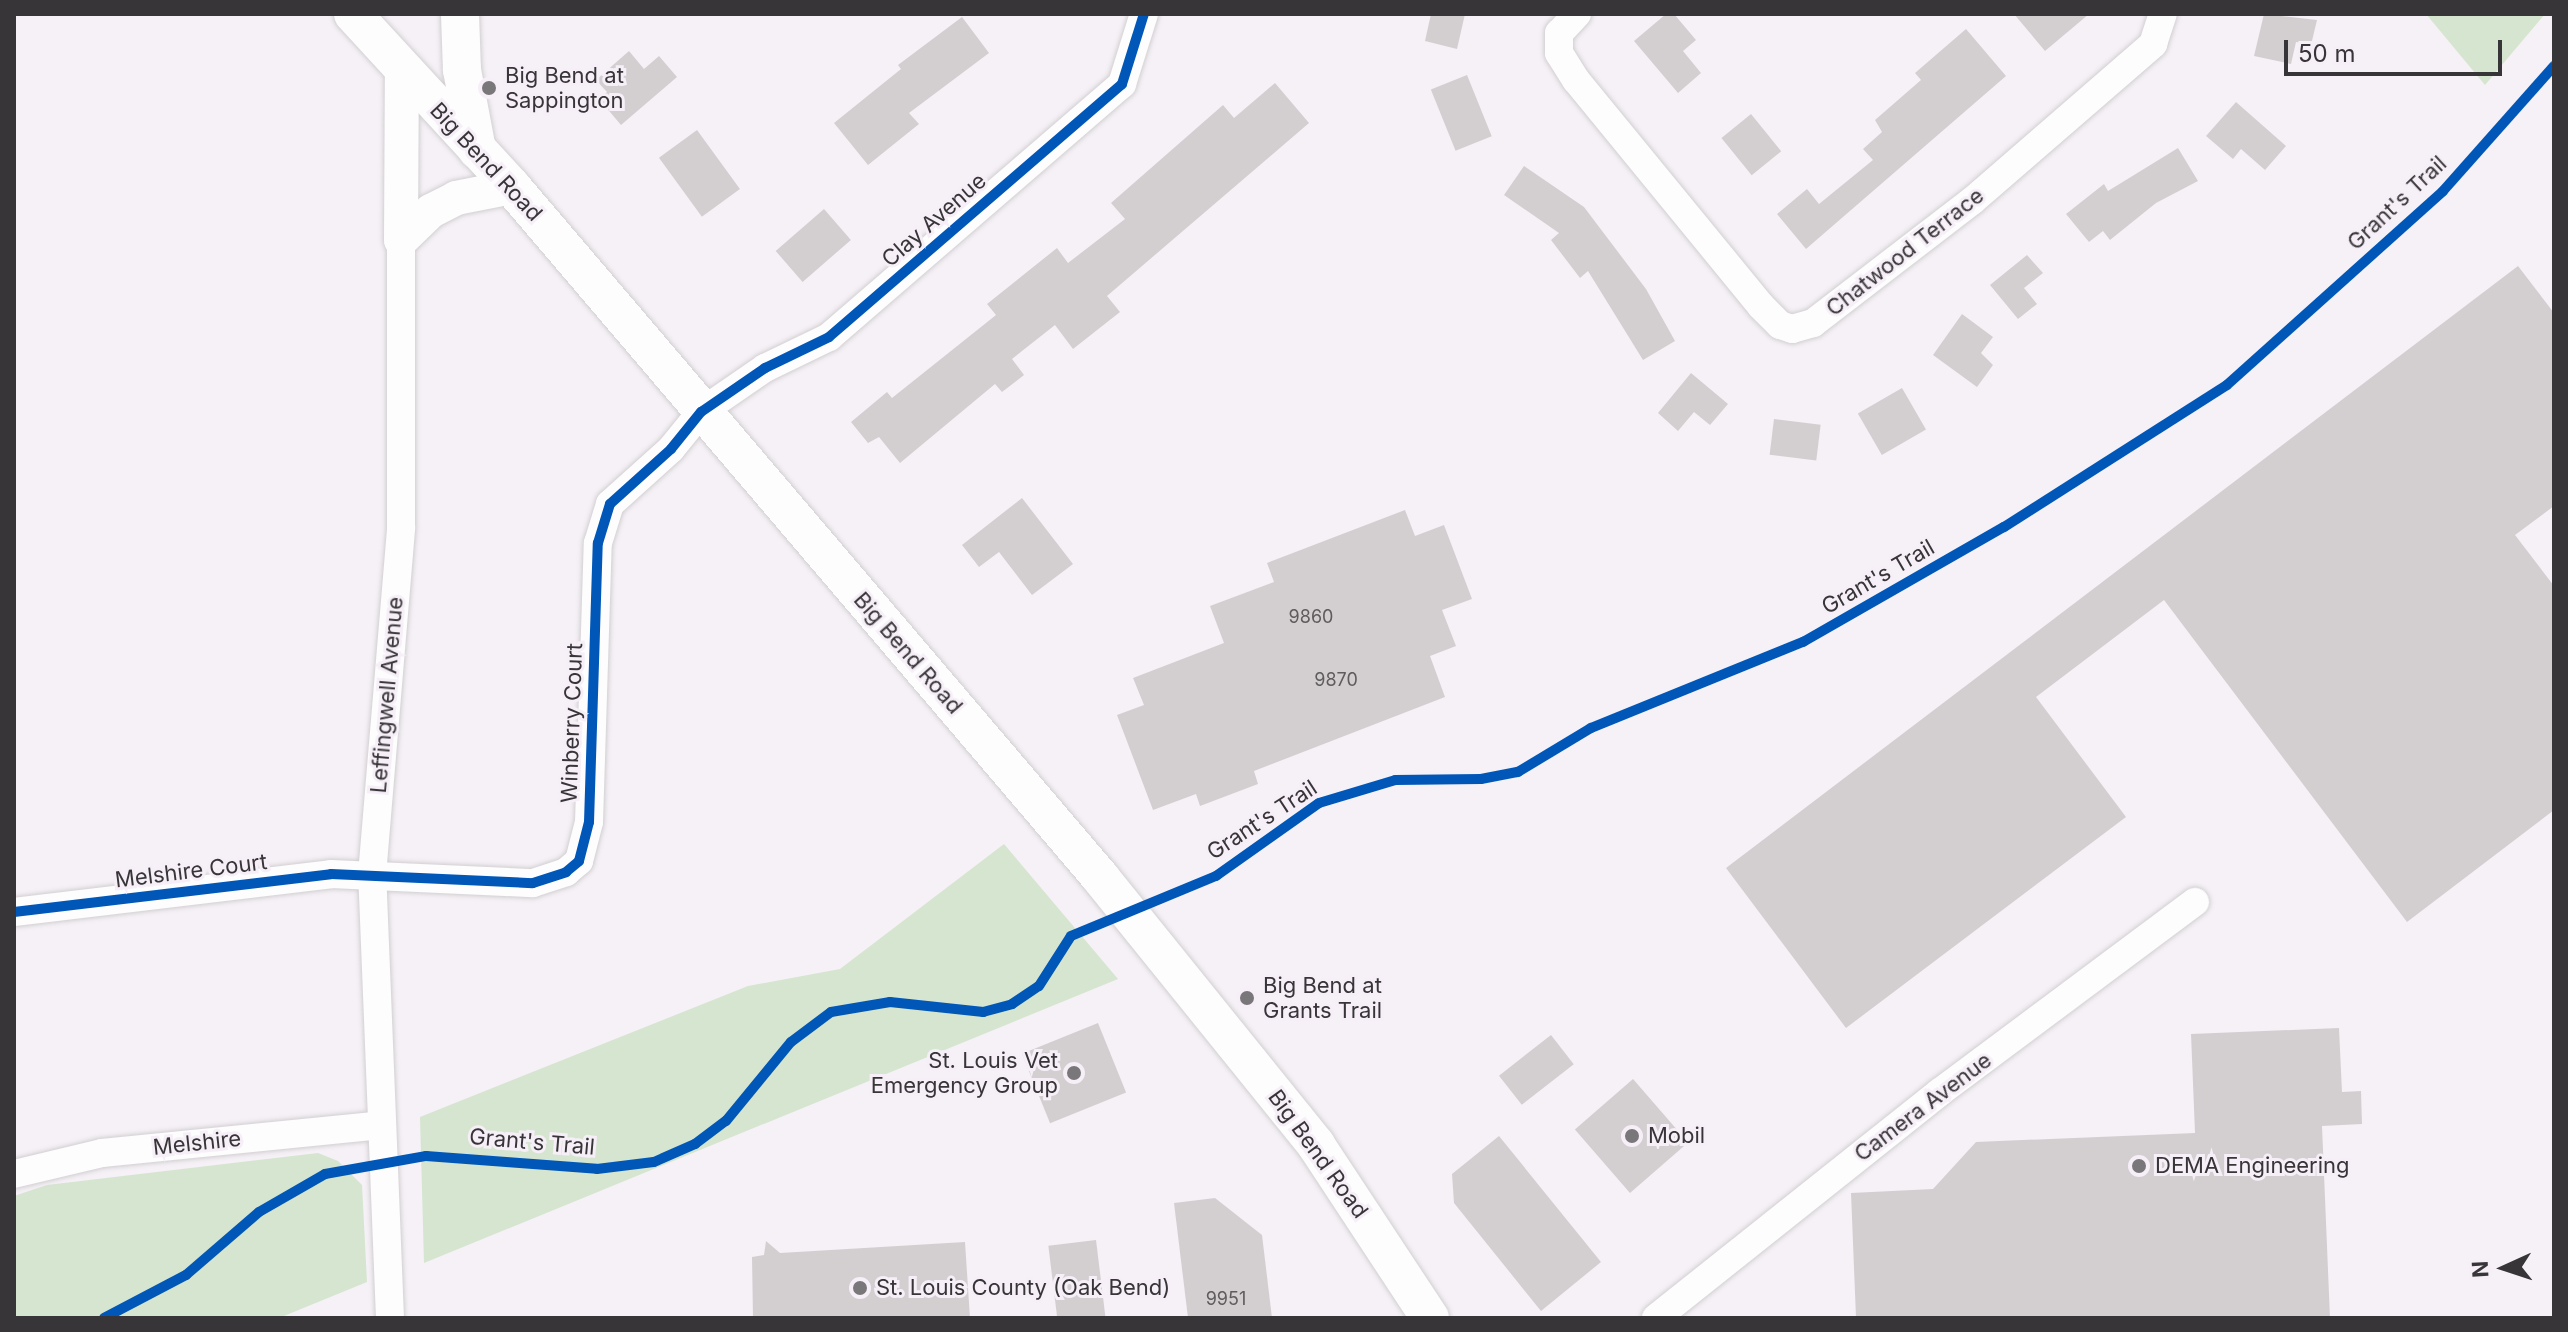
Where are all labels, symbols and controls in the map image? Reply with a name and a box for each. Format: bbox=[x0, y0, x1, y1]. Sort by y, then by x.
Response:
scale bar bbox=[2288, 24, 2506, 74]
text: 50 m bbox=[2298, 39, 2356, 68]
place label: Big Bend at Sappington bbox=[505, 62, 624, 114]
marker: Big Bend at Sappington bbox=[480, 79, 498, 97]
street label: Big Bend Road bbox=[424, 97, 548, 227]
street label: Grant's Trail bbox=[2342, 150, 2452, 256]
street label: Clay Avenue bbox=[877, 168, 991, 272]
street label: Chatwood Terrace bbox=[1821, 182, 1989, 322]
street label: Grant's Trail bbox=[1817, 534, 1939, 620]
street label: Big Bend Road bbox=[848, 587, 968, 719]
street label: Leffingwell Avenue bbox=[365, 596, 409, 794]
house number: 9860 bbox=[1289, 606, 1333, 628]
street label: Winberry Court bbox=[556, 642, 588, 804]
house number: 9870 bbox=[1314, 669, 1358, 691]
street label: Grant's Trail bbox=[1202, 775, 1322, 865]
street label: Melshire Court bbox=[113, 849, 269, 893]
place label: Big Bend at Grants Trail bbox=[1263, 972, 1382, 1024]
marker: Big Bend at Grants Trail bbox=[1238, 989, 1256, 1007]
place label: St. Louis Vet Emergency Group bbox=[871, 1047, 1058, 1098]
street label: Camera Avenue bbox=[1849, 1047, 1997, 1167]
marker: St. Louis Vet Emergency Group bbox=[1065, 1064, 1083, 1082]
street label: Big Bend Road bbox=[1263, 1085, 1373, 1223]
street label: Grant's Trail bbox=[468, 1123, 596, 1161]
place label: Mobil bbox=[1648, 1123, 1705, 1149]
street label: Melshire bbox=[152, 1125, 242, 1161]
marker: Mobil bbox=[1623, 1127, 1641, 1145]
place label: DEMA Engineering bbox=[2155, 1153, 2349, 1179]
marker: DEMA Engineering bbox=[2130, 1157, 2148, 1175]
north arrow bbox=[2464, 1228, 2544, 1308]
text: N bbox=[2467, 1260, 2493, 1278]
place label: St. Louis County (Oak Bend) bbox=[876, 1275, 1170, 1301]
marker: St. Louis County (Oak Bend) bbox=[851, 1279, 869, 1297]
house number: 9951 bbox=[1206, 1288, 1246, 1310]

